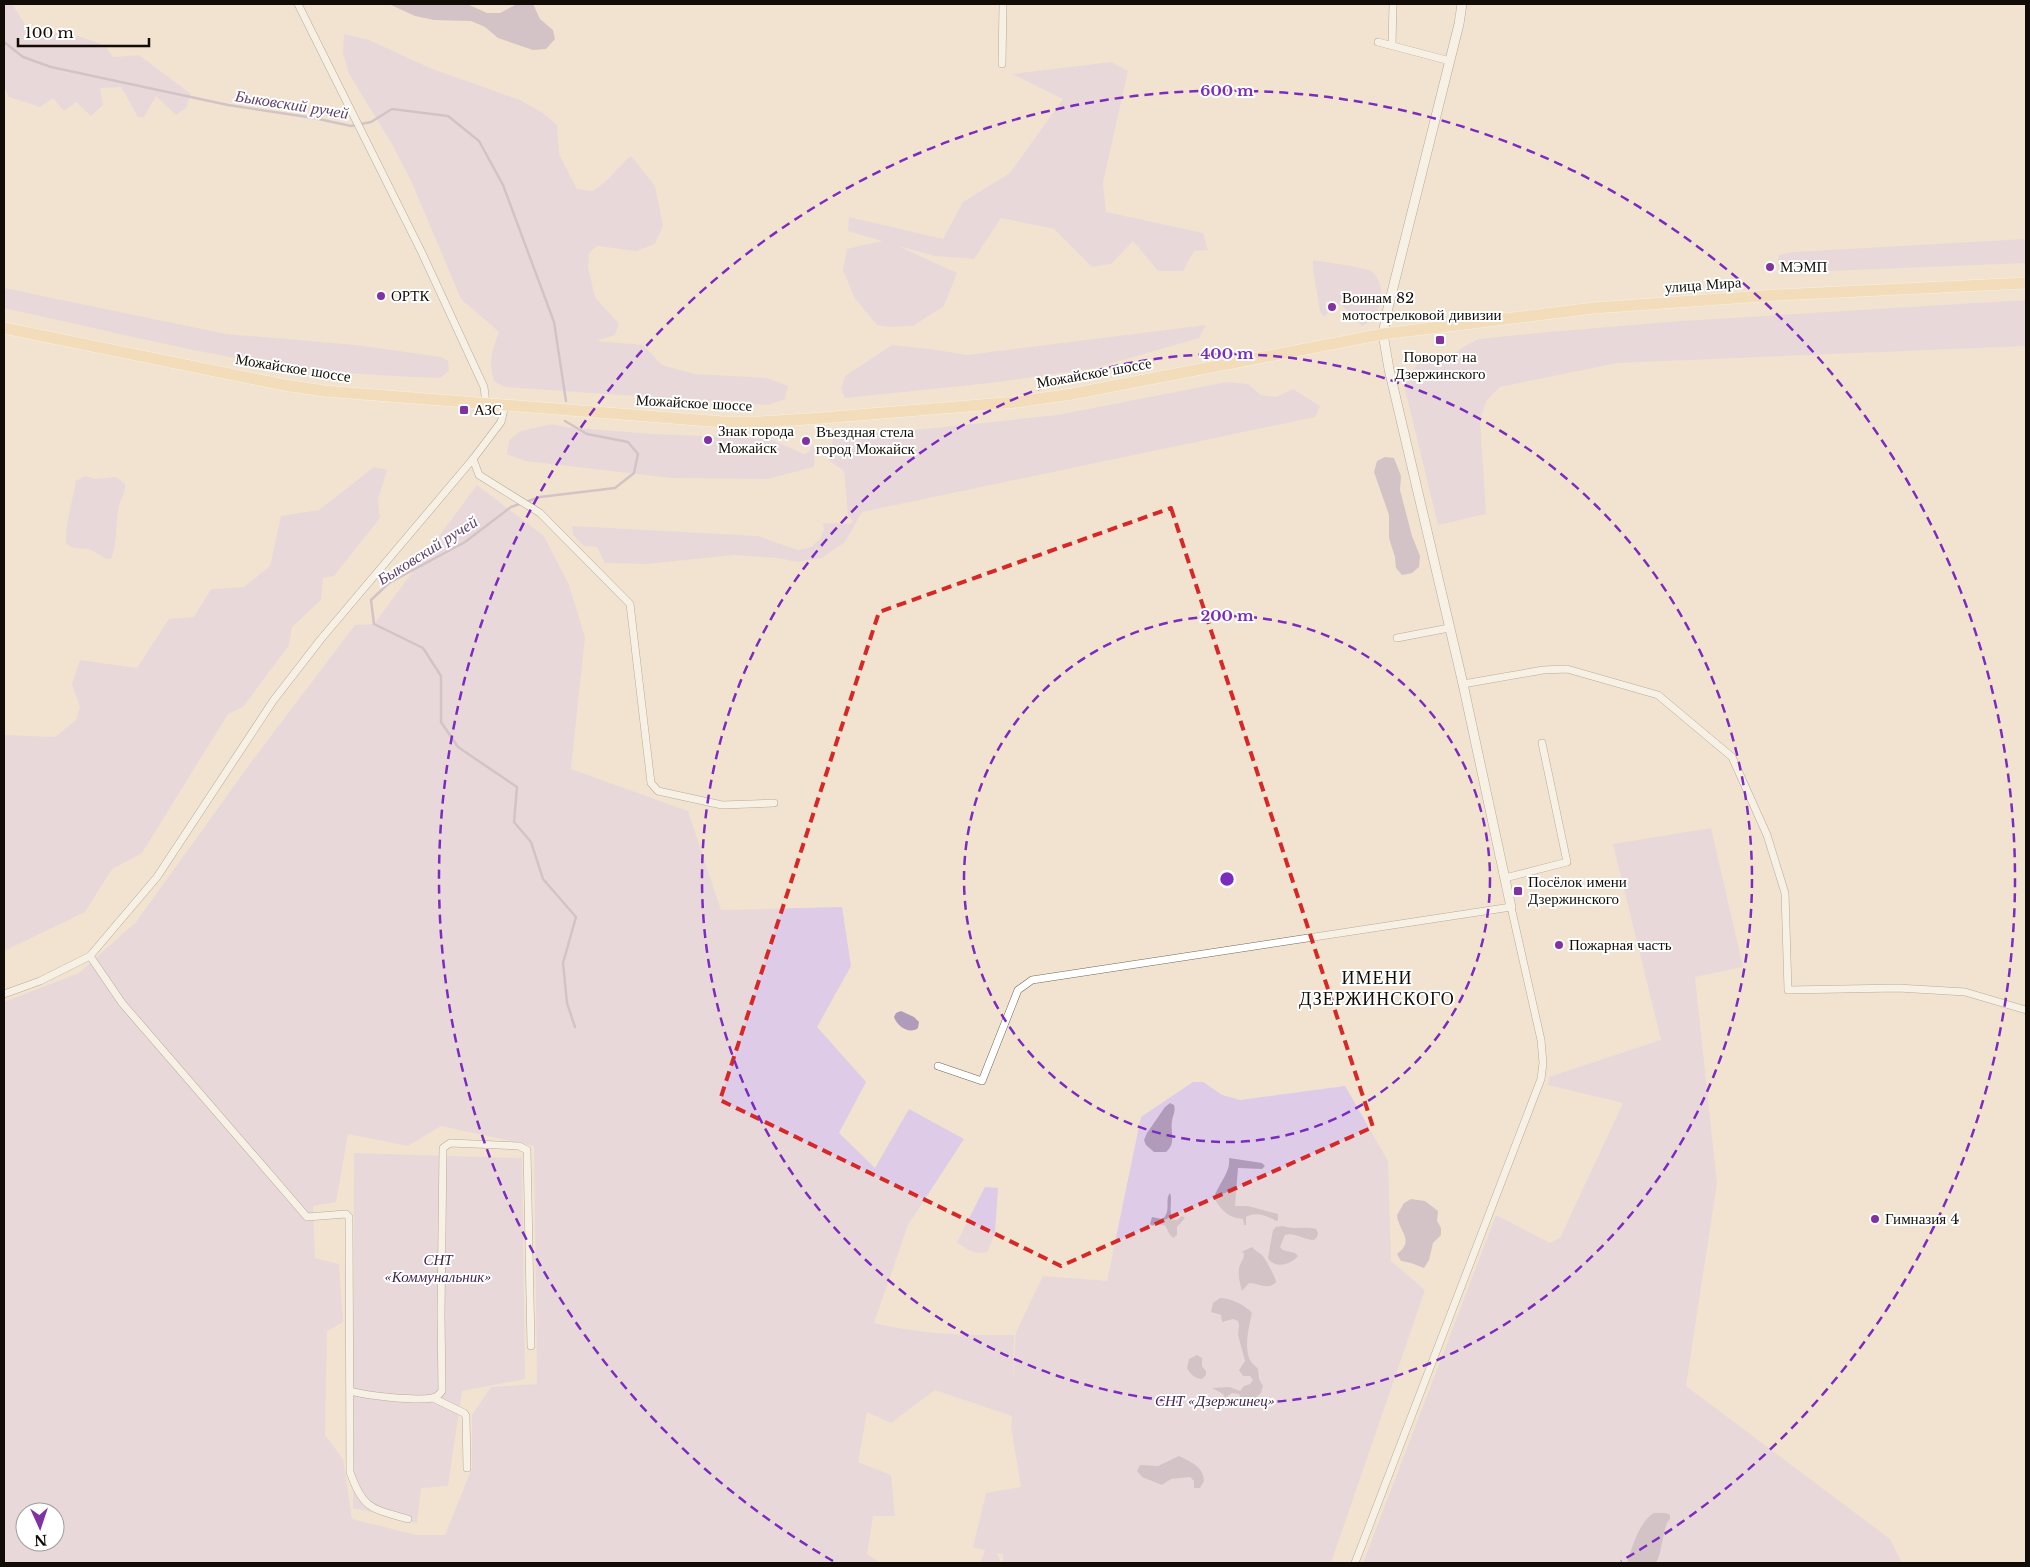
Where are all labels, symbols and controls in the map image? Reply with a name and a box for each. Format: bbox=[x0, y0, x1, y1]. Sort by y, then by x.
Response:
scale bar bbox=[18, 15, 149, 47]
text: 100 m bbox=[25, 23, 74, 42]
text: 600 m bbox=[1200, 81, 1254, 100]
water label: Быковский ручей bbox=[233, 85, 350, 123]
place label: МЭМП bbox=[1780, 257, 1828, 276]
marker: МЭМП bbox=[1764, 261, 1776, 273]
street label: улица Мира bbox=[1664, 272, 1742, 297]
place label: ОРТК bbox=[391, 286, 431, 305]
place label: Воинам 82 мотострелковой дивизии bbox=[1342, 288, 1502, 324]
marker: ОРТК bbox=[375, 290, 387, 302]
marker: Воинам 82 мотострелковой дивизии bbox=[1326, 301, 1338, 313]
marker: Поворот на Дзержинского bbox=[1434, 334, 1446, 346]
text: 400 m bbox=[1200, 344, 1254, 363]
place label: Поворот на Дзержинского bbox=[1394, 347, 1486, 383]
street label: Можайское шоссе bbox=[234, 349, 352, 386]
street label: Можайское шоссе bbox=[1035, 353, 1153, 392]
street label: Можайское шоссе bbox=[635, 390, 753, 415]
place label: АЗС bbox=[474, 400, 502, 419]
marker: АЗС bbox=[458, 404, 470, 416]
place label: Знак города Можайск bbox=[718, 421, 794, 457]
place label: Въездная стела город Можайск bbox=[816, 422, 916, 458]
marker: Знак города Можайск bbox=[702, 434, 714, 446]
marker: Въездная стела город Можайск bbox=[800, 435, 812, 447]
water label: Быковский ручей bbox=[372, 511, 481, 589]
text: 200 m bbox=[1201, 606, 1254, 625]
centre of rings bbox=[1218, 870, 1236, 888]
place label: Посёлок имени Дзержинского bbox=[1528, 872, 1627, 908]
marker: Посёлок имени Дзержинского bbox=[1512, 885, 1524, 897]
place label: Пожарная часть bbox=[1569, 935, 1672, 954]
marker: Пожарная часть bbox=[1553, 939, 1565, 951]
district label: ИМЕНИ ДЗЕРЖИНСКОГО bbox=[1299, 967, 1455, 1010]
place label: Гимназия 4 bbox=[1885, 1209, 1959, 1228]
marker: Гимназия 4 bbox=[1869, 1213, 1881, 1225]
park label: СНТ «Коммунальник» bbox=[385, 1250, 491, 1286]
park label: СНТ «Дзержинец» bbox=[1155, 1391, 1275, 1410]
north arrow bbox=[15, 1502, 65, 1552]
text: N bbox=[34, 1531, 48, 1549]

